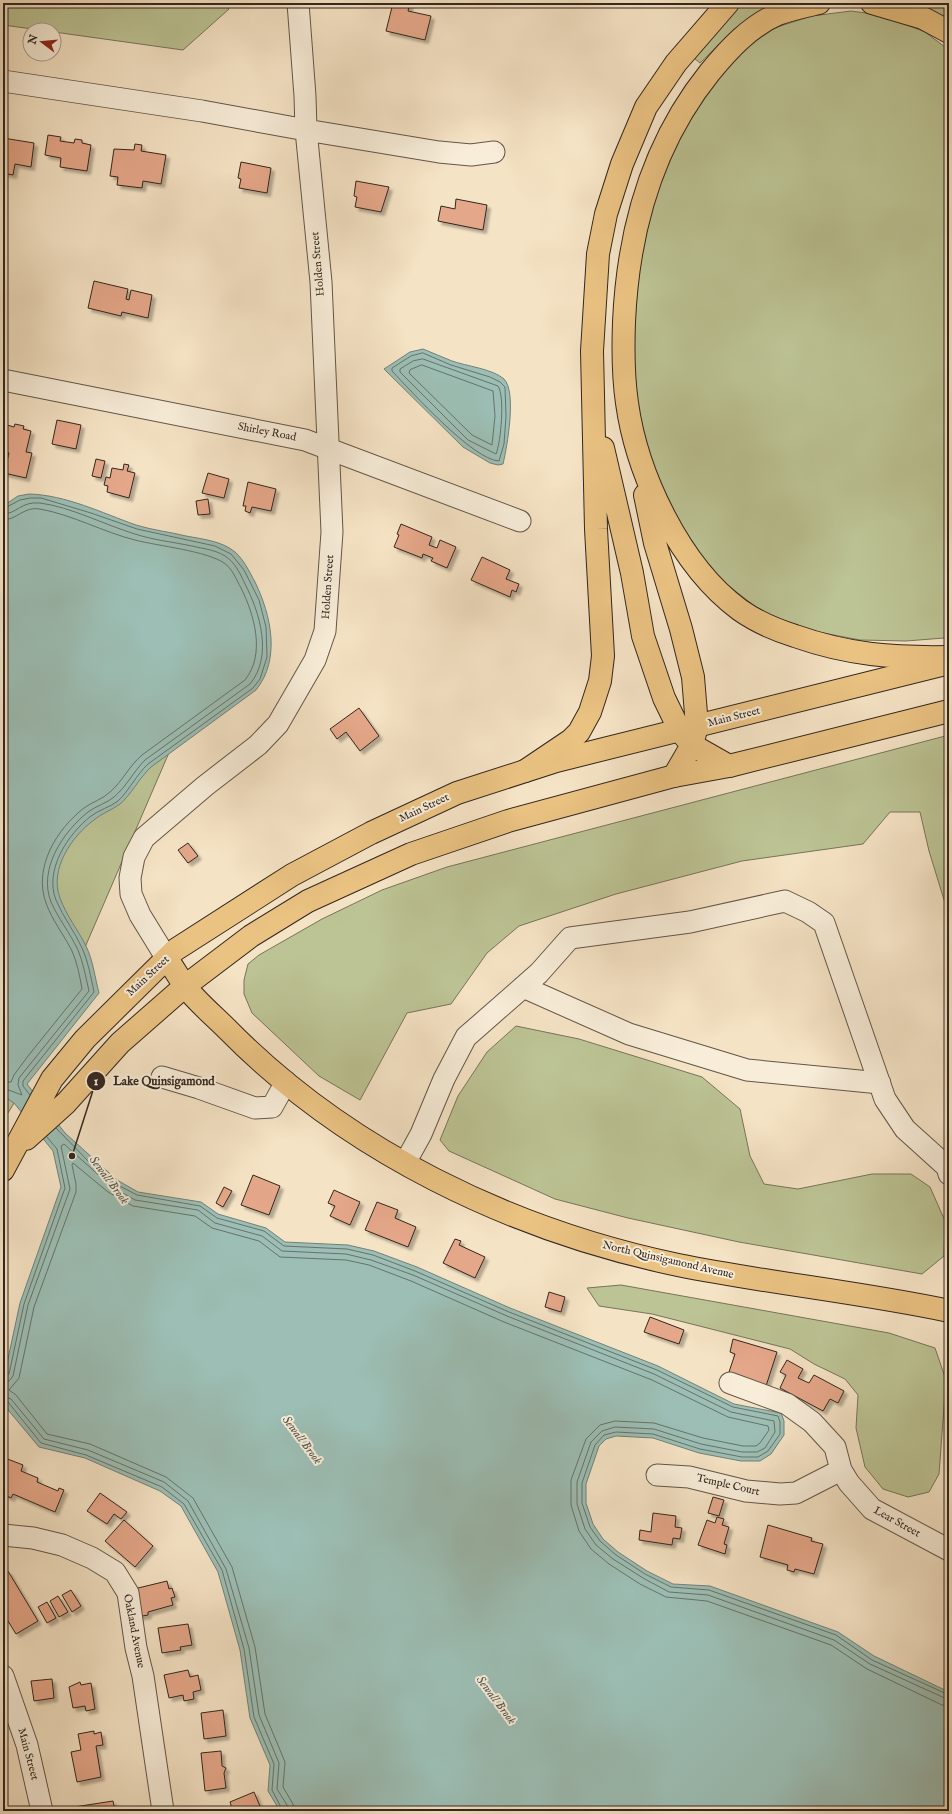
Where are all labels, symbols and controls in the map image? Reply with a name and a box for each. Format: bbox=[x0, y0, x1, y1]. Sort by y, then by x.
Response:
north arrow bbox=[22, 22, 62, 62]
text: N bbox=[25, 33, 42, 47]
street label: Holden Street bbox=[308, 231, 328, 297]
street label: Shirley Road bbox=[237, 419, 298, 445]
street label: Holden Street bbox=[319, 554, 337, 620]
street label: Main Street bbox=[706, 704, 762, 730]
street label: Main Street bbox=[397, 790, 451, 826]
street label: Main Street bbox=[124, 952, 173, 999]
callout: Lake Quinsigamond bbox=[86, 1069, 223, 1093]
text: 1 bbox=[94, 1074, 99, 1089]
text: Lake Quinsigamond bbox=[112, 1074, 215, 1090]
water label: Sewall Brook bbox=[86, 1153, 132, 1207]
street label: North Quinsigamond Avenue bbox=[601, 1238, 735, 1282]
water label: Sewall Brook bbox=[279, 1413, 325, 1467]
street label: Temple Court bbox=[695, 1471, 761, 1499]
street label: Lear Street bbox=[871, 1503, 923, 1541]
street label: Oakland Avenue bbox=[120, 1593, 148, 1669]
water label: Sewall Brook bbox=[473, 1673, 519, 1727]
street label: Main Street bbox=[14, 1726, 42, 1782]

